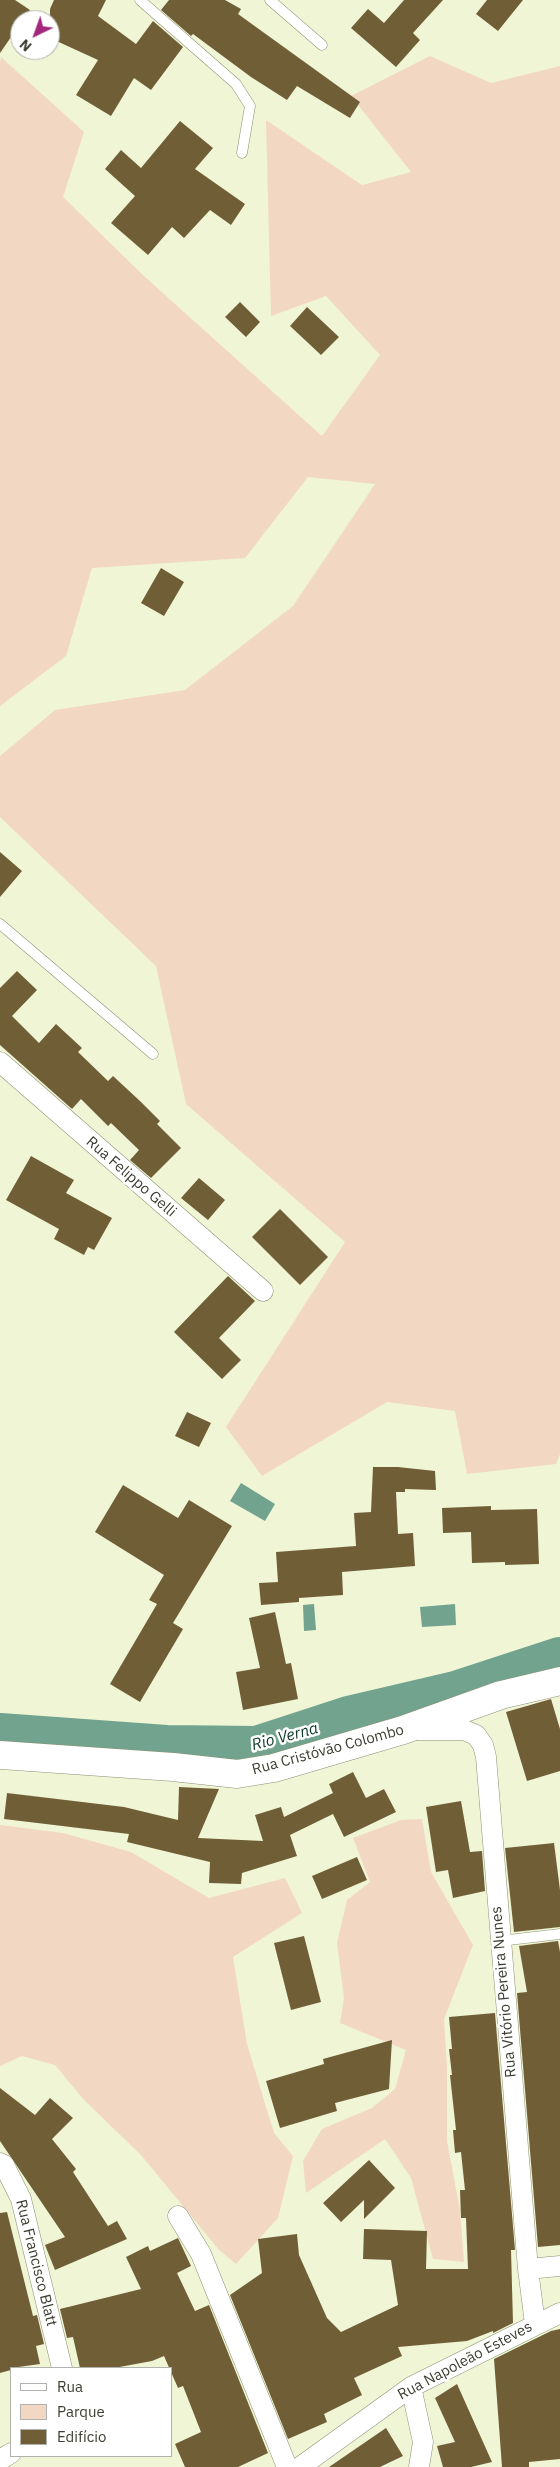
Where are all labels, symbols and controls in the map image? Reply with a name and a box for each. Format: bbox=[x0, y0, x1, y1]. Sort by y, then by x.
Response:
north arrow bbox=[10, 10, 60, 60]
text: N bbox=[16, 35, 35, 55]
street label: Rua Felippo Gelli bbox=[82, 1133, 180, 1221]
water label: Rio Verna bbox=[250, 1719, 320, 1755]
street label: Rua Cristóvão Colombo bbox=[250, 1721, 406, 1779]
street label: Rua Vitório Pereira Nunes bbox=[488, 1906, 520, 2078]
street label: Rua Francisco Blatt bbox=[12, 2198, 60, 2328]
street label: Rua Napoleão Esteves bbox=[395, 2318, 535, 2404]
legend bbox=[10, 2367, 172, 2457]
text: Rua bbox=[57, 2377, 83, 2396]
text: Parque bbox=[57, 2402, 105, 2421]
text: Edifício bbox=[57, 2427, 106, 2446]

